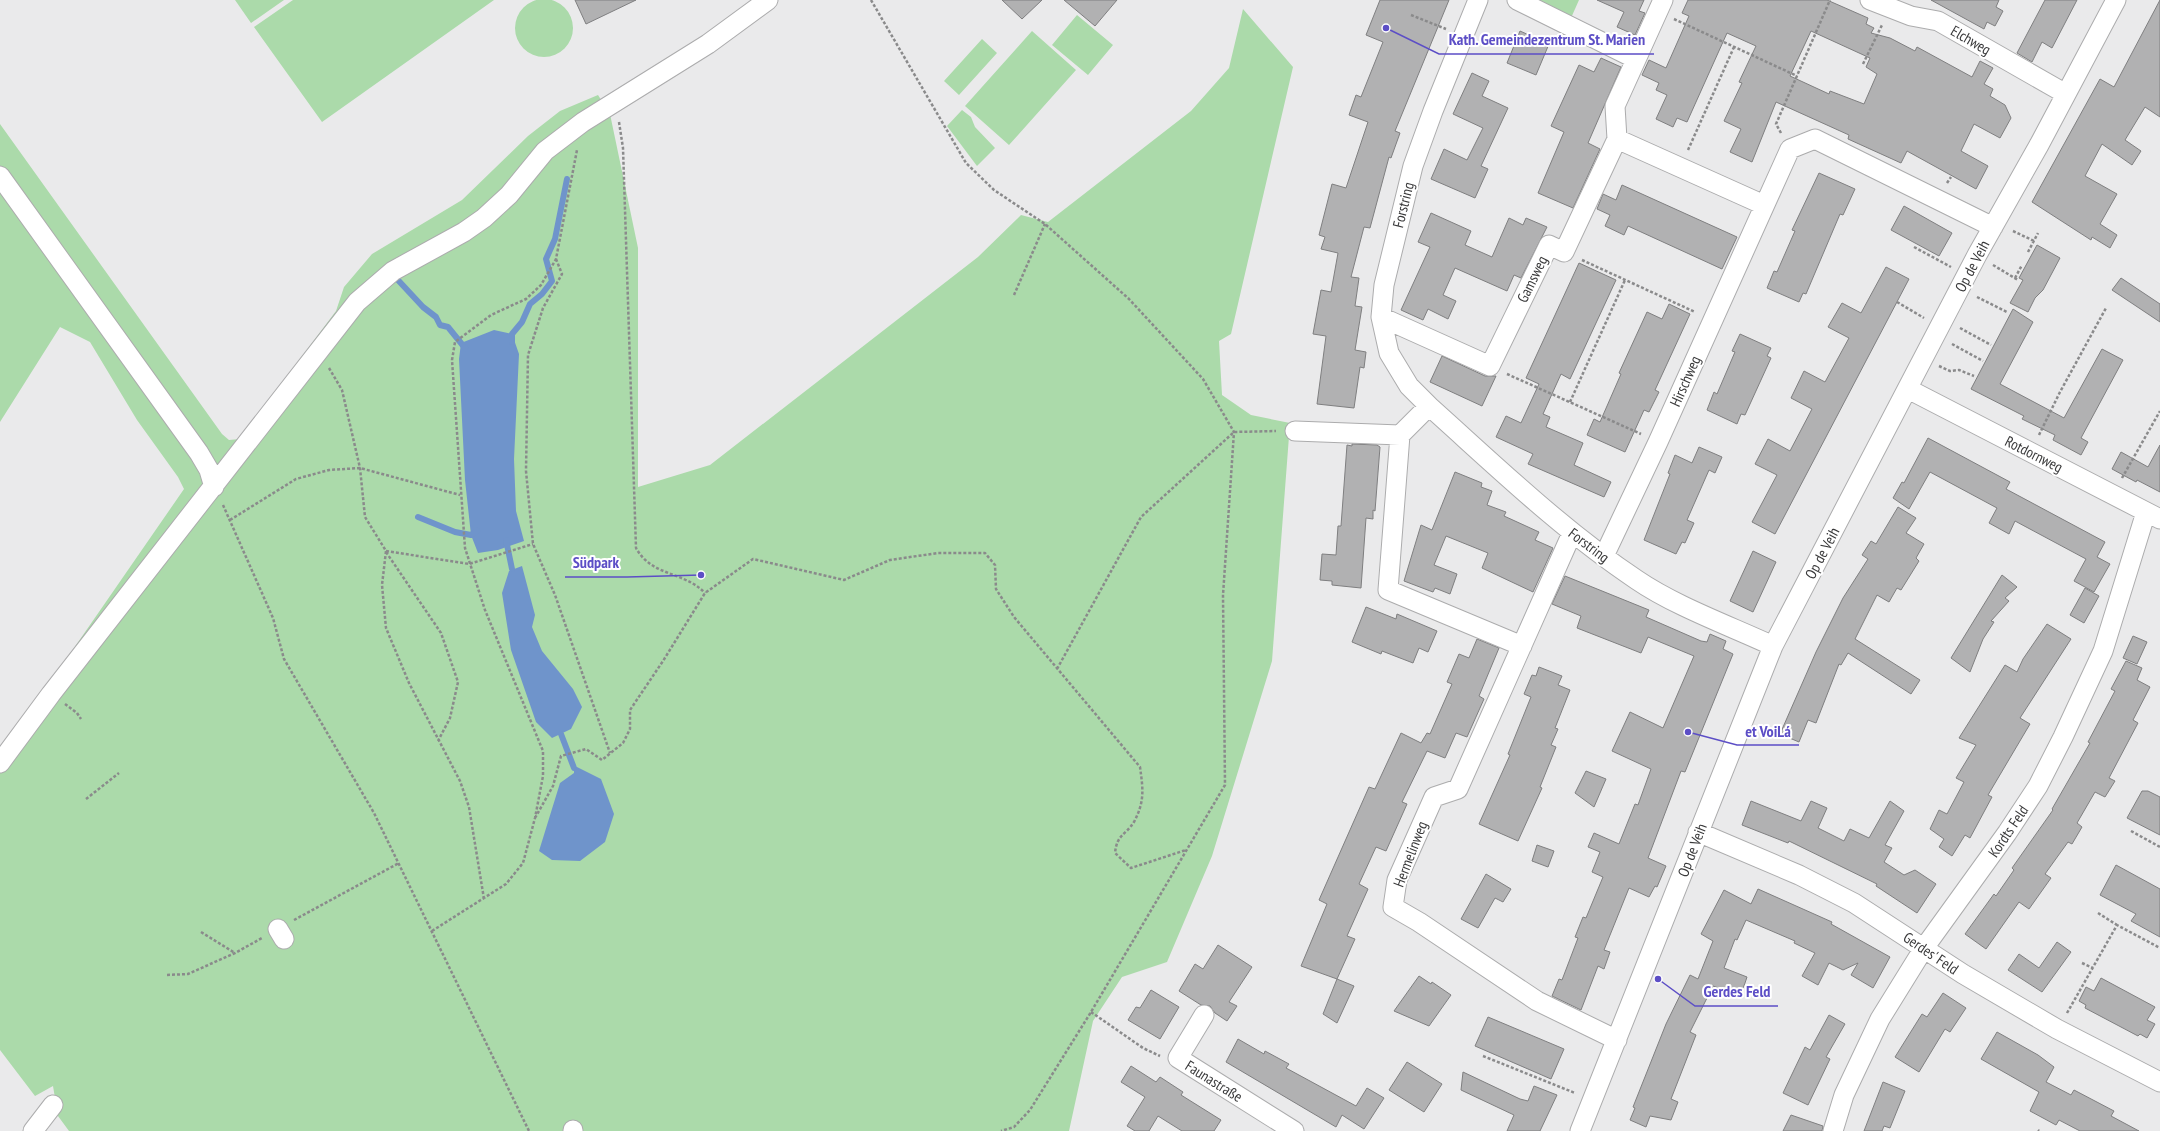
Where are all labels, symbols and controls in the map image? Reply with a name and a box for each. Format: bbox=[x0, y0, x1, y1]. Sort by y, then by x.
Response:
street label: Elchweg bbox=[1948, 21, 1994, 59]
callout: Kath. Gemeindezentrum St. Marien bbox=[1439, 26, 1654, 54]
text: Kath. Gemeindezentrum St. Marien bbox=[1449, 29, 1645, 49]
street label: Forstring bbox=[1388, 180, 1418, 230]
street label: Op de Veih bbox=[1951, 237, 1993, 295]
street label: Gamsweg bbox=[1513, 253, 1551, 305]
street label: Hirschweg bbox=[1665, 353, 1705, 409]
street label: Rotdornweg bbox=[2002, 431, 2066, 477]
street label: Forstring bbox=[1565, 523, 1613, 567]
street label: Op de Veih bbox=[1801, 524, 1843, 582]
callout: Südpark bbox=[565, 549, 627, 577]
text: Südpark bbox=[573, 552, 620, 572]
callout: et VoiLá bbox=[1737, 717, 1799, 745]
text: et VoiLá bbox=[1745, 721, 1791, 741]
street label: Kordts Feld bbox=[1984, 801, 2032, 861]
street label: Hermelinweg bbox=[1389, 818, 1431, 890]
street label: Op de Veih bbox=[1673, 821, 1711, 879]
street label: Gerdes' Feld bbox=[1900, 928, 1962, 978]
callout: Gerdes Feld bbox=[1695, 978, 1778, 1006]
text: Gerdes Feld bbox=[1704, 981, 1770, 1001]
street label: Faunastraße bbox=[1182, 1056, 1246, 1106]

